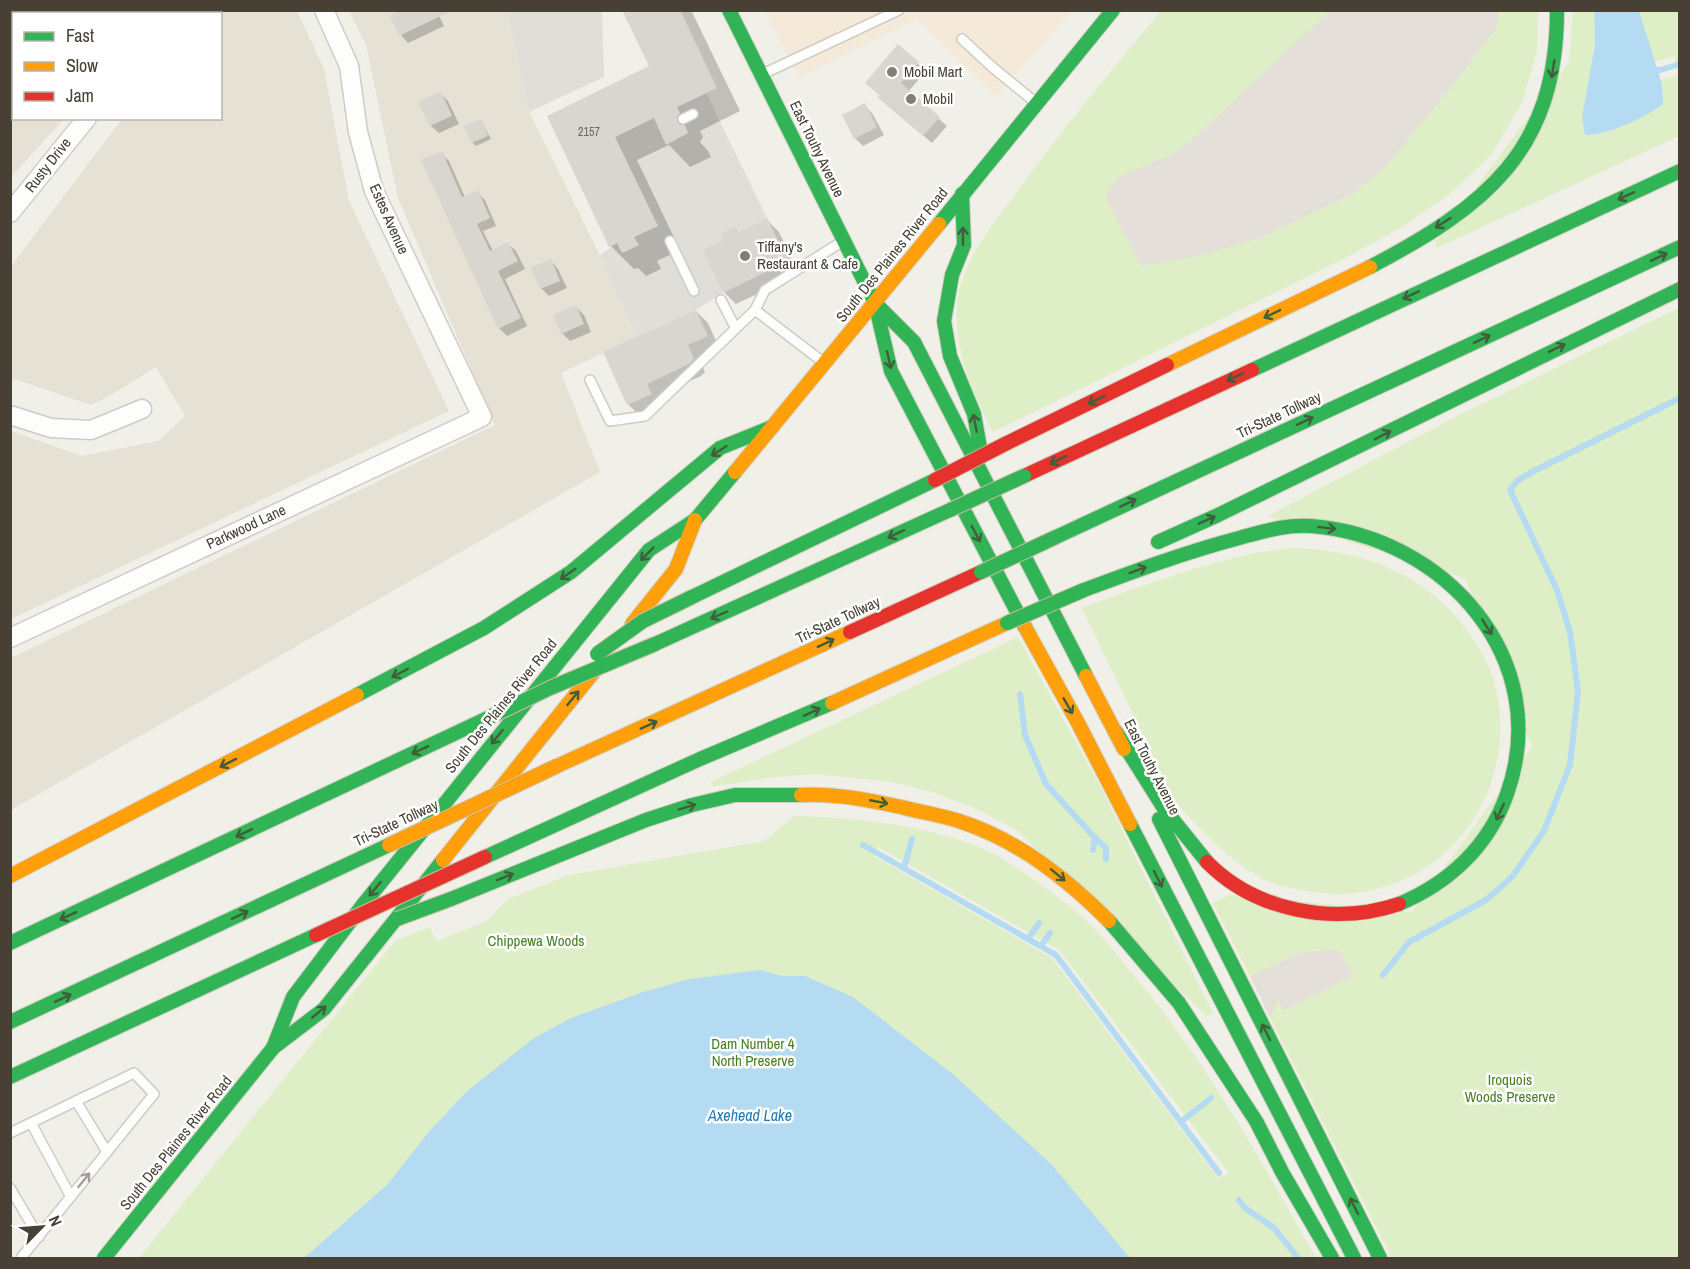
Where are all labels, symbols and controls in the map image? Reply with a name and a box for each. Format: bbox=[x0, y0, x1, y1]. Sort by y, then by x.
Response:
legend bbox=[12, 12, 222, 120]
text: Fast bbox=[66, 23, 94, 48]
text: Slow bbox=[66, 53, 98, 78]
one-way arrow bbox=[1547, 58, 1558, 78]
place label: Mobil Mart bbox=[904, 61, 963, 82]
marker: Mobil Mart bbox=[885, 65, 899, 79]
text: Jam bbox=[66, 83, 94, 108]
place label: Mobil bbox=[923, 88, 953, 109]
marker: Mobil bbox=[904, 92, 918, 106]
street label: East Touhy Avenue bbox=[785, 97, 850, 201]
house number: 2157 bbox=[578, 124, 600, 140]
street label: Rusty Drive bbox=[20, 133, 76, 196]
street label: Estes Avenue bbox=[365, 180, 414, 257]
street label: South Des Plaines River Road bbox=[831, 183, 952, 326]
one-way arrow bbox=[1618, 190, 1636, 202]
one-way arrow bbox=[1435, 216, 1452, 229]
one-way arrow bbox=[957, 227, 969, 246]
place label: Tiffany's Restaurant & Cafe bbox=[757, 236, 858, 274]
marker: Tiffany's Restaurant & Cafe bbox=[738, 249, 752, 263]
one-way arrow bbox=[1649, 250, 1667, 262]
one-way arrow bbox=[1403, 290, 1421, 302]
one-way arrow bbox=[1263, 309, 1281, 321]
one-way arrow bbox=[1472, 332, 1490, 344]
one-way arrow bbox=[1548, 341, 1566, 353]
one-way arrow bbox=[883, 350, 895, 369]
one-way arrow bbox=[1226, 372, 1244, 384]
street label: Tri-State Tollway bbox=[1233, 385, 1325, 443]
one-way arrow bbox=[1088, 394, 1106, 406]
one-way arrow bbox=[969, 413, 980, 433]
one-way arrow bbox=[1295, 415, 1313, 426]
one-way arrow bbox=[1373, 429, 1391, 440]
one-way arrow bbox=[711, 445, 728, 457]
one-way arrow bbox=[1049, 454, 1067, 466]
one-way arrow bbox=[1119, 497, 1137, 509]
street label: Parkwood Lane bbox=[203, 499, 289, 554]
one-way arrow bbox=[1198, 514, 1216, 526]
one-way arrow bbox=[1316, 523, 1336, 534]
one-way arrow bbox=[971, 525, 983, 543]
one-way arrow bbox=[888, 529, 906, 541]
one-way arrow bbox=[640, 547, 655, 562]
one-way arrow bbox=[1129, 564, 1147, 575]
one-way arrow bbox=[561, 568, 577, 580]
street label: Tri-State Tollway bbox=[792, 590, 884, 648]
one-way arrow bbox=[710, 611, 728, 622]
one-way arrow bbox=[1481, 618, 1493, 635]
street label: South Des Plaines River Road bbox=[440, 634, 561, 777]
one-way arrow bbox=[816, 637, 834, 649]
one-way arrow bbox=[392, 667, 410, 679]
one-way arrow bbox=[567, 690, 580, 706]
one-way arrow bbox=[1063, 697, 1075, 714]
one-way arrow bbox=[803, 706, 821, 717]
street label: East Touhy Avenue bbox=[1119, 715, 1186, 818]
one-way arrow bbox=[639, 718, 657, 730]
one-way arrow bbox=[491, 729, 504, 745]
one-way arrow bbox=[412, 744, 430, 756]
one-way arrow bbox=[219, 758, 237, 770]
street label: Tri-State Tollway bbox=[350, 793, 442, 851]
one-way arrow bbox=[869, 797, 889, 808]
one-way arrow bbox=[677, 801, 696, 812]
one-way arrow bbox=[1493, 802, 1505, 820]
one-way arrow bbox=[236, 827, 254, 839]
one-way arrow bbox=[1050, 868, 1066, 881]
one-way arrow bbox=[1152, 870, 1164, 887]
one-way arrow bbox=[495, 871, 514, 882]
one-way arrow bbox=[369, 881, 382, 897]
one-way arrow bbox=[230, 908, 248, 920]
one-way arrow bbox=[59, 910, 77, 922]
park label: Chippewa Woods bbox=[488, 930, 584, 951]
one-way arrow bbox=[54, 991, 72, 1003]
one-way arrow bbox=[311, 1006, 327, 1019]
one-way arrow bbox=[1260, 1024, 1272, 1041]
park label: Dam Number 4 North Preserve bbox=[711, 1033, 795, 1071]
park label: Iroquois Woods Preserve bbox=[1465, 1069, 1556, 1107]
street label: South Des Plaines River Road bbox=[115, 1071, 236, 1214]
water label: Axehead Lake bbox=[707, 1104, 792, 1126]
one-way arrow bbox=[77, 1173, 91, 1188]
north arrow bbox=[12, 1197, 72, 1257]
one-way arrow bbox=[1347, 1198, 1359, 1216]
text: N bbox=[44, 1212, 68, 1230]

